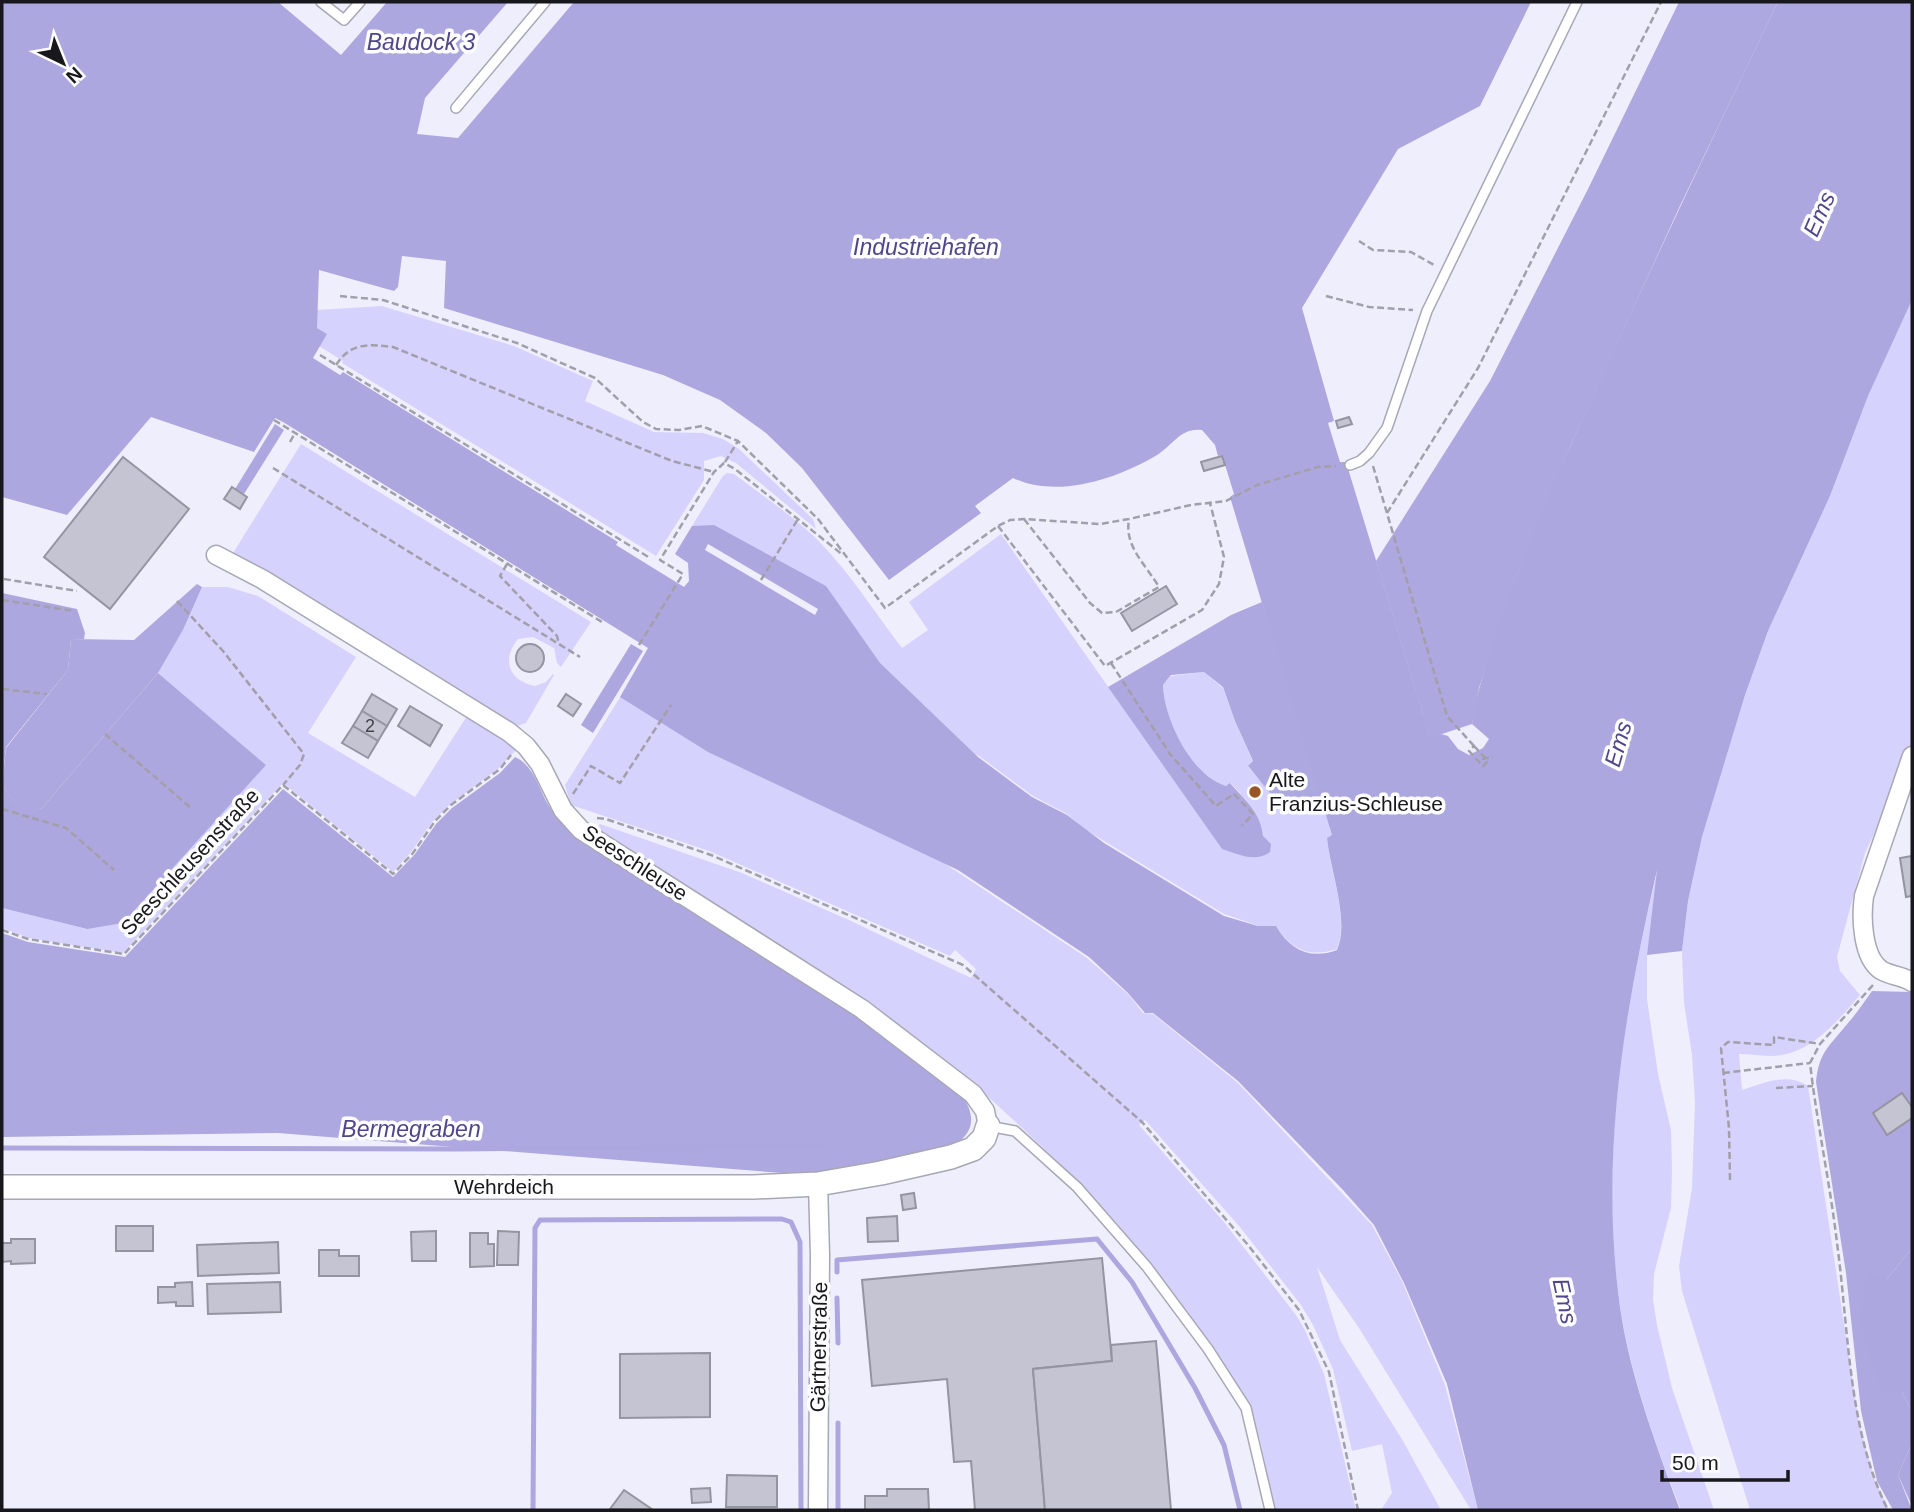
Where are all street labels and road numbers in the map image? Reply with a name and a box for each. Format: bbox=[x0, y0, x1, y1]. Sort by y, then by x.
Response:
street label: Seeschleusenstraße bbox=[116, 784, 263, 940]
street label: Seeschleuse bbox=[579, 820, 692, 905]
street label: Wehrdeich bbox=[454, 1175, 554, 1198]
street label: Gärtnerstraße bbox=[806, 1281, 831, 1413]

